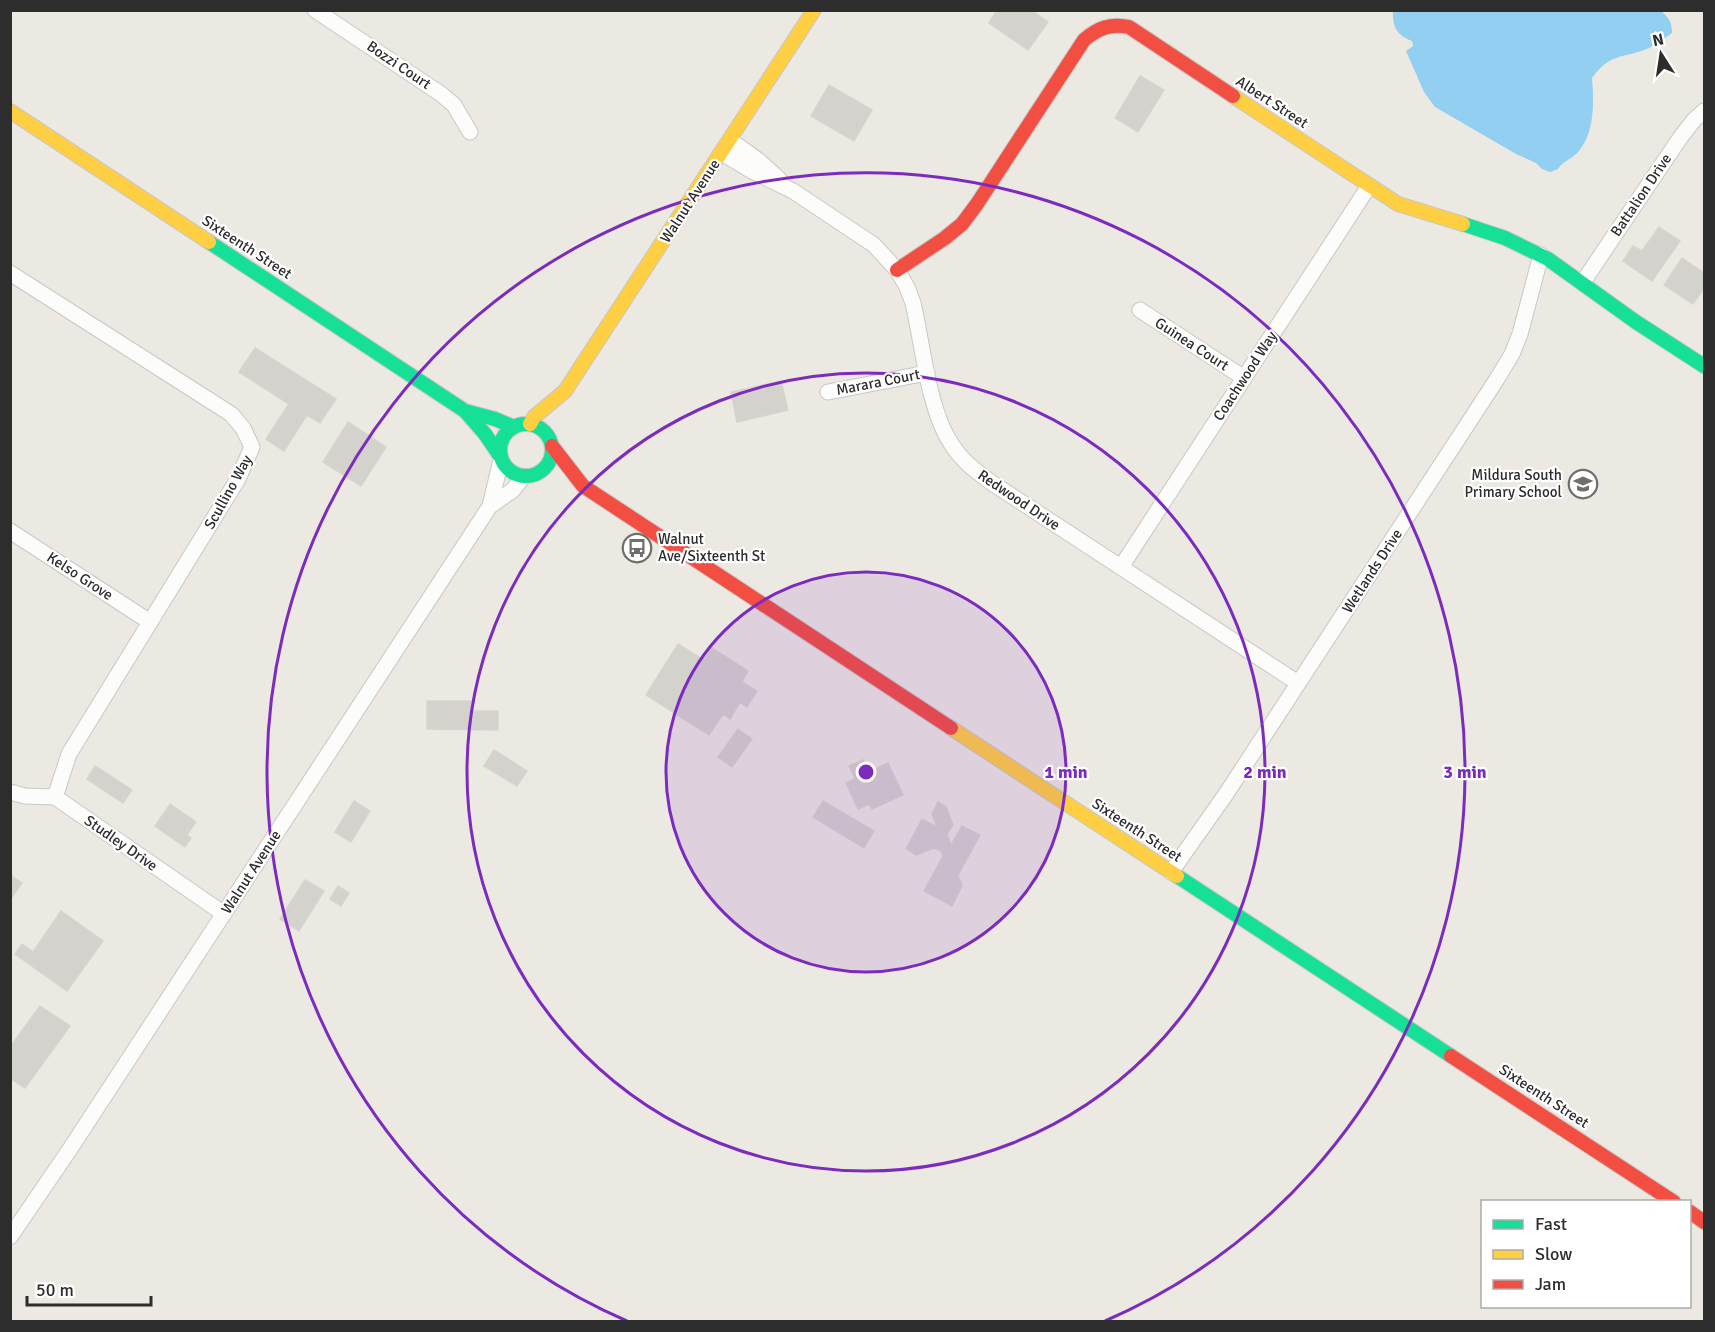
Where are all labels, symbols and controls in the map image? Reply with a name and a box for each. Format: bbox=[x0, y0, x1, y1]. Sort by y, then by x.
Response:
north arrow bbox=[1631, 24, 1691, 84]
text: N bbox=[1651, 29, 1666, 51]
street label: Bozzi Court bbox=[364, 37, 434, 93]
street label: Albert Street bbox=[1233, 72, 1311, 132]
street label: Battalion Drive bbox=[1607, 150, 1675, 240]
street label: Walnut Avenue bbox=[656, 156, 724, 246]
street label: Sixteenth Street bbox=[199, 211, 295, 283]
street label: Guinea Court bbox=[1152, 313, 1232, 375]
street label: Coachwood Way bbox=[1209, 328, 1281, 424]
street label: Marara Court bbox=[835, 365, 921, 399]
street label: Scullino Way bbox=[200, 452, 256, 532]
street label: Redwood Drive bbox=[974, 466, 1064, 534]
place label: Mildura South Primary School bbox=[1465, 466, 1562, 501]
school or university icon: Mildura South Primary School bbox=[1567, 468, 1599, 500]
street label: Wetlands Drive bbox=[1338, 526, 1406, 616]
place label: Walnut Ave/Sixteenth St bbox=[658, 530, 765, 565]
bus stop icon: Walnut Ave/Sixteenth St bbox=[621, 532, 653, 564]
street label: Kelso Grove bbox=[44, 548, 116, 604]
text: 1 min bbox=[1044, 761, 1088, 783]
text: 2 min bbox=[1243, 761, 1287, 783]
text: 3 min bbox=[1443, 761, 1487, 783]
centre of rings bbox=[856, 762, 876, 782]
street label: Sixteenth Street bbox=[1089, 794, 1185, 866]
street label: Studley Drive bbox=[81, 811, 161, 875]
street label: Walnut Avenue bbox=[217, 827, 285, 917]
street label: Sixteenth Street bbox=[1496, 1060, 1592, 1132]
legend bbox=[1481, 1200, 1691, 1308]
text: Fast bbox=[1535, 1213, 1567, 1235]
text: Slow bbox=[1535, 1243, 1572, 1265]
scale bar bbox=[27, 1269, 152, 1307]
text: Jam bbox=[1535, 1273, 1566, 1295]
text: 50 m bbox=[36, 1279, 74, 1301]

